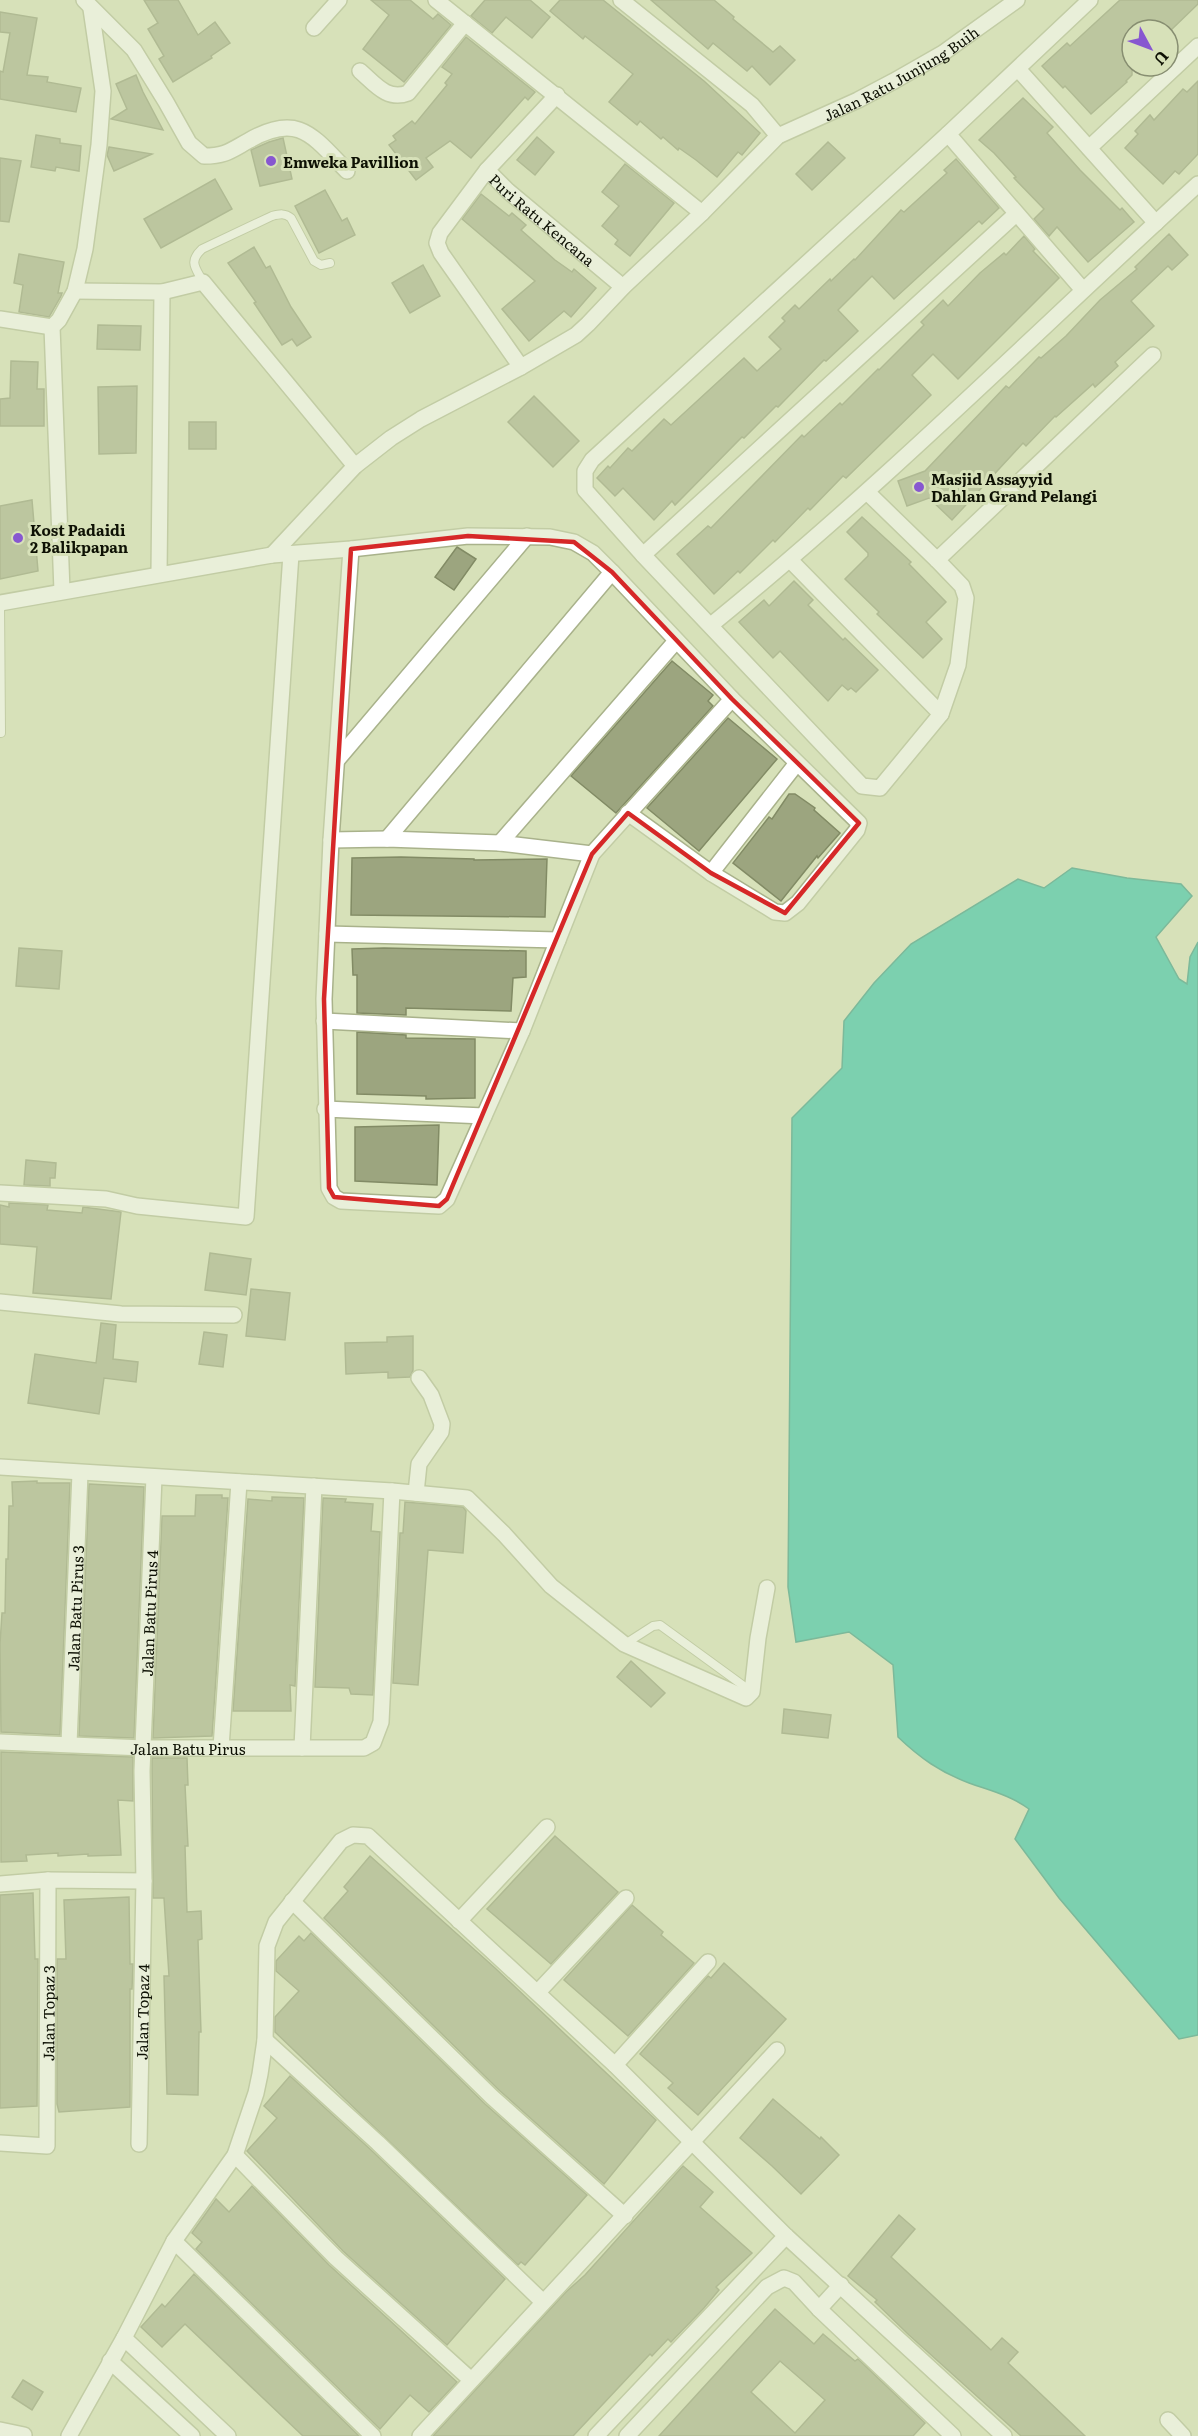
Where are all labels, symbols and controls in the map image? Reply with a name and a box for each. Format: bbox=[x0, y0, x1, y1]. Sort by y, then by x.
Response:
north arrow bbox=[1120, 18, 1180, 78]
street label: Jalan Ratu Junjung Buih bbox=[819, 20, 983, 126]
text: U bbox=[1149, 46, 1175, 71]
place label: Emweka Pavillion bbox=[283, 150, 420, 173]
marker: Emweka Pavillion bbox=[264, 154, 278, 168]
street label: Puri Ratu Kencana bbox=[485, 168, 601, 271]
place label: Masjid Assayyid Dahlan Grand Pelangi bbox=[931, 467, 1098, 507]
marker: Masjid Assayyid Dahlan Grand Pelangi bbox=[912, 480, 926, 494]
place label: Kost Padaidi 2 Balikpapan bbox=[30, 518, 129, 558]
marker: Kost Padaidi 2 Balikpapan bbox=[11, 531, 25, 545]
street label: Jalan Batu Pirus 3 bbox=[60, 1545, 89, 1672]
street label: Jalan Batu Pirus 4 bbox=[134, 1550, 163, 1677]
street label: Jalan Batu Pirus bbox=[130, 1736, 246, 1760]
street label: Jalan Topaz 4 bbox=[129, 1964, 154, 2060]
street label: Jalan Topaz 3 bbox=[36, 1965, 59, 2061]

